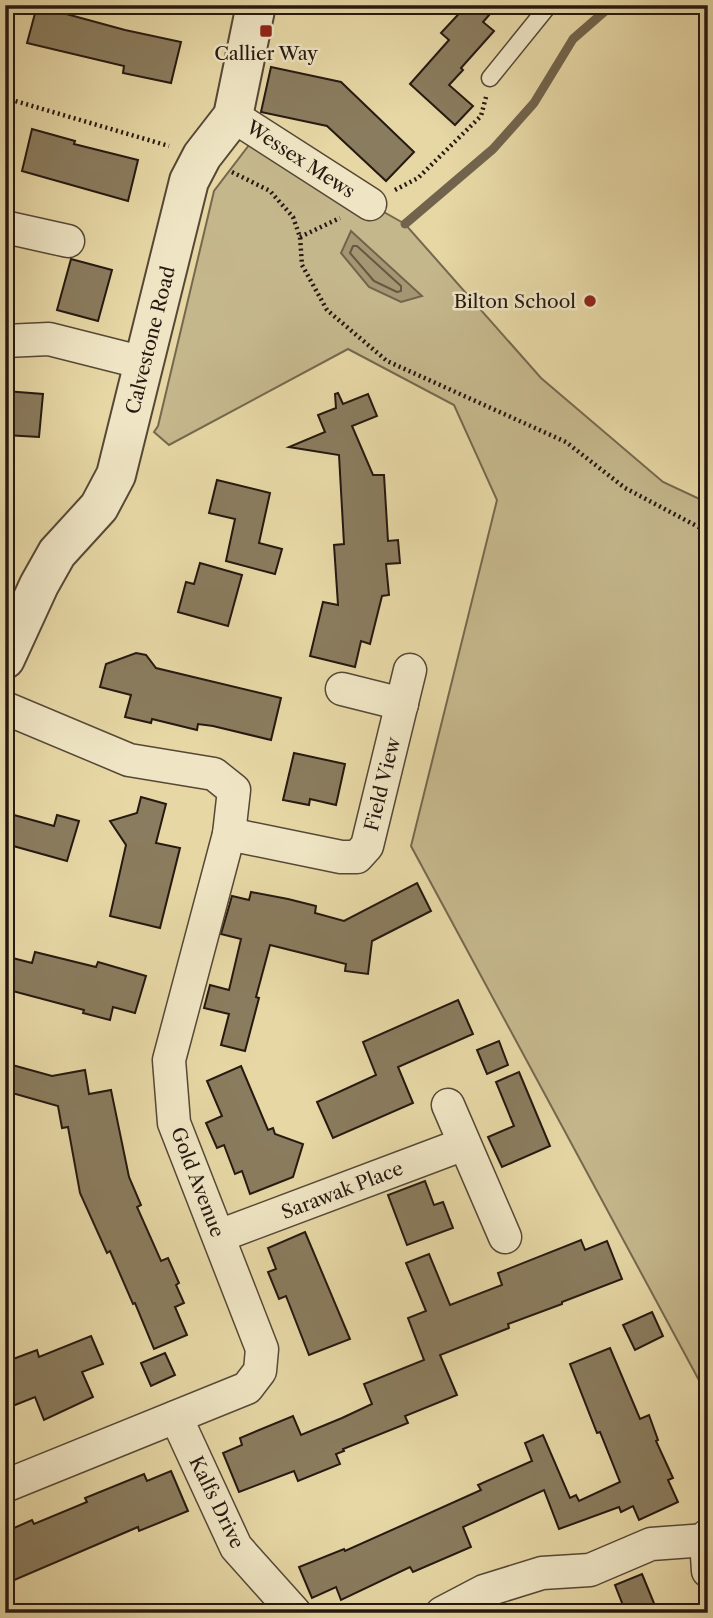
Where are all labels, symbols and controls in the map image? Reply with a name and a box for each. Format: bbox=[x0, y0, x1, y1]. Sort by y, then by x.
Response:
marker: Callier Way bbox=[258, 23, 274, 39]
place label: Callier Way bbox=[214, 42, 318, 65]
street label: Wessex Mews bbox=[241, 115, 359, 203]
street label: Calvestone Road bbox=[121, 263, 180, 416]
place label: Bilton School bbox=[454, 290, 576, 313]
marker: Bilton School bbox=[582, 293, 598, 309]
street label: Field View bbox=[360, 735, 405, 833]
street label: Gold Avenue bbox=[166, 1124, 229, 1240]
street label: Sarawak Place bbox=[278, 1157, 406, 1224]
street label: Kalfs Drive bbox=[184, 1452, 249, 1552]

